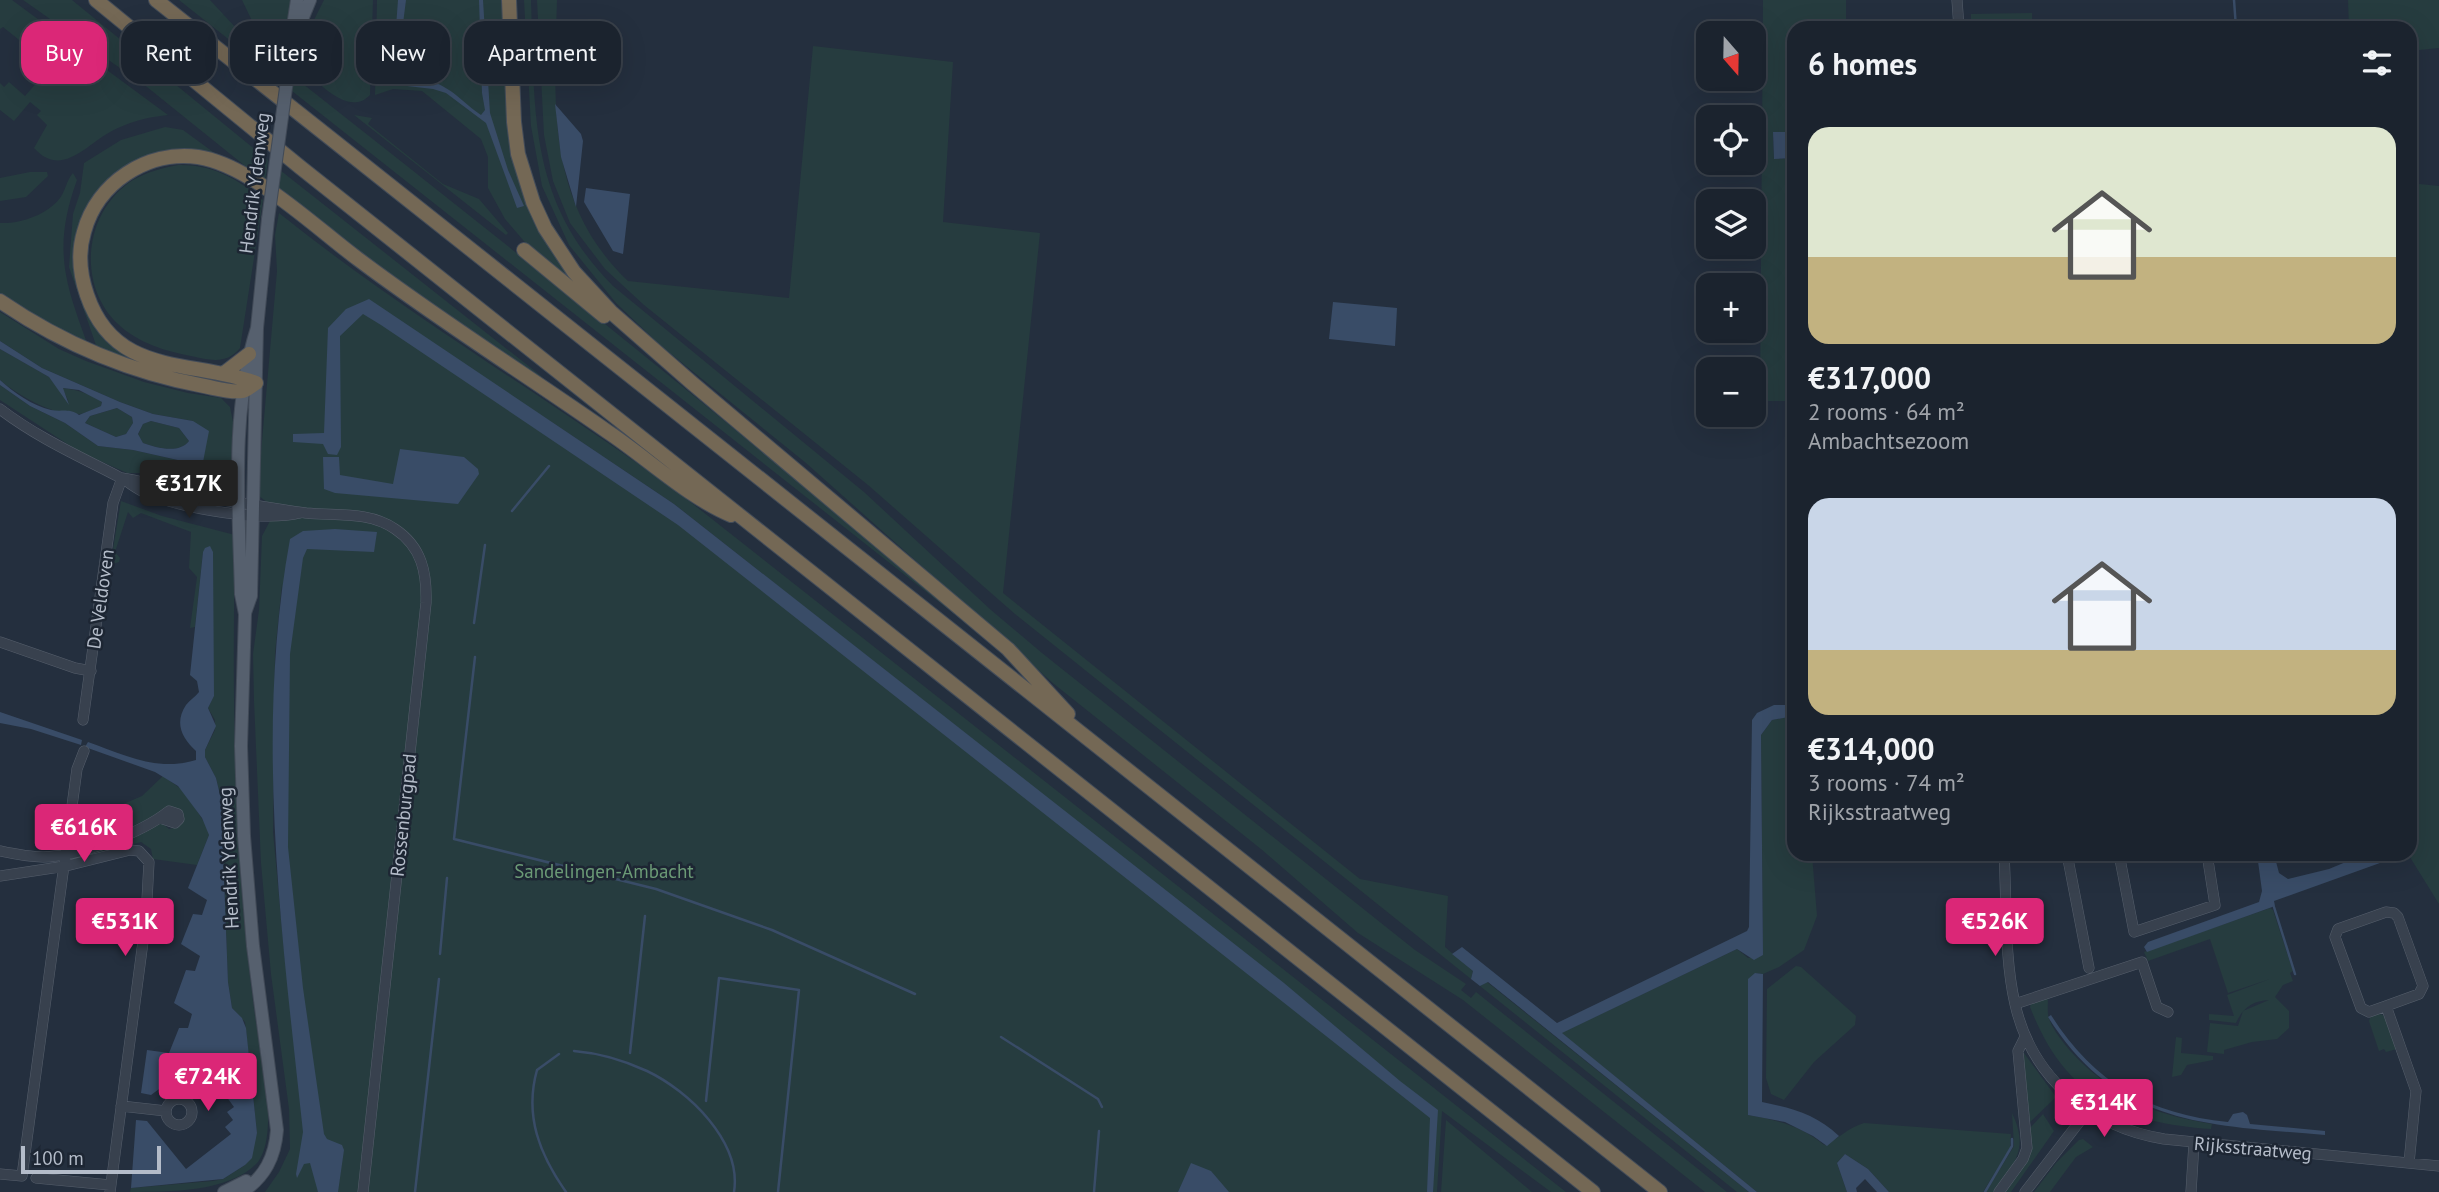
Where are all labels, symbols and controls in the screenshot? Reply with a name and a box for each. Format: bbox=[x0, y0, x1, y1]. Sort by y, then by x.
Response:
chip: Buy bbox=[21, 21, 107, 84]
chip: Rent bbox=[121, 21, 216, 84]
chip: Filters bbox=[230, 21, 342, 84]
chip: New bbox=[356, 21, 450, 84]
chip: Apartment bbox=[464, 21, 621, 84]
north arrow bbox=[1696, 21, 1766, 91]
map controls bbox=[1696, 21, 1766, 427]
text: 6 homes bbox=[1808, 44, 1917, 83]
icon: filters bbox=[2358, 44, 2396, 82]
button: locate bbox=[1696, 105, 1766, 175]
street label: Hendrik Ydenweg bbox=[233, 111, 275, 255]
icon: home bbox=[2039, 172, 2165, 298]
button: layers bbox=[1696, 189, 1766, 259]
button: + bbox=[1696, 273, 1766, 343]
button: − bbox=[1696, 357, 1766, 427]
text: €317,000 bbox=[1808, 358, 1931, 397]
text: 2 rooms · 64 m² bbox=[1808, 397, 1965, 426]
text: Ambachtsezoom bbox=[1808, 426, 1969, 455]
pin: €317K bbox=[140, 461, 238, 520]
text: €317K bbox=[156, 468, 222, 497]
icon: home bbox=[2039, 543, 2165, 669]
street label: De Veldoven bbox=[81, 547, 119, 651]
text: €314,000 bbox=[1808, 729, 1935, 768]
street label: Rossenburgpad bbox=[385, 752, 421, 878]
text: 3 rooms · 74 m² bbox=[1808, 768, 1965, 797]
street label: Hendrik Ydenweg bbox=[212, 787, 244, 929]
text: Rijksstraatweg bbox=[1808, 797, 1951, 826]
pin: €616K bbox=[35, 804, 133, 864]
text: €616K bbox=[51, 812, 117, 841]
park label: Sandelingen-Ambacht bbox=[514, 859, 694, 883]
pin: €531K bbox=[76, 898, 174, 958]
pin: €526K bbox=[1946, 898, 2044, 958]
text: €531K bbox=[92, 906, 158, 935]
text: €526K bbox=[1962, 906, 2028, 935]
pin: €724K bbox=[159, 1054, 257, 1113]
text: €724K bbox=[175, 1061, 241, 1090]
pin: €314K bbox=[2055, 1080, 2153, 1139]
text: €314K bbox=[2071, 1087, 2137, 1116]
street label: Rijksstraatweg bbox=[2193, 1131, 2313, 1165]
scale bar bbox=[21, 1143, 161, 1175]
text: 100 m bbox=[32, 1146, 84, 1170]

